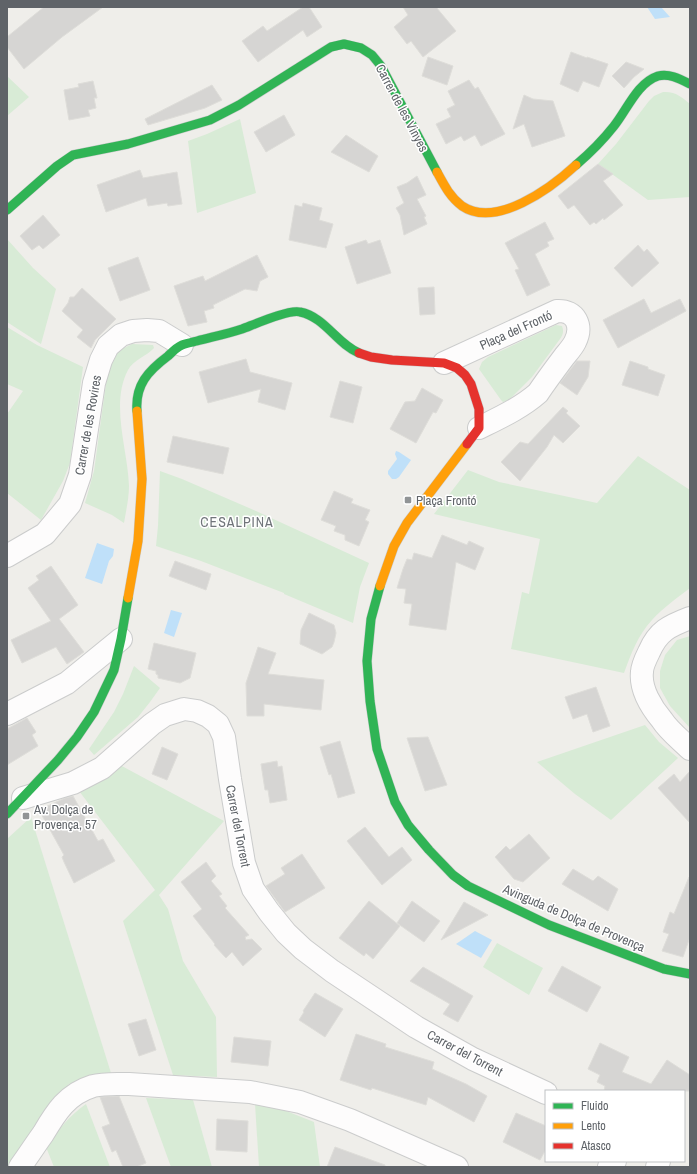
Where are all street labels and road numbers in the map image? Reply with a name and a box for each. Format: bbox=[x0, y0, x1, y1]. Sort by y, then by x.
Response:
street label: Carrer de les Vinyes bbox=[372, 61, 432, 155]
street label: Plaça del Frontó bbox=[477, 306, 555, 354]
street label: Carrer de les Rovires bbox=[71, 374, 105, 476]
street label: Carrer del Torrent bbox=[222, 783, 254, 869]
street label: Avinguda de Dolça de Provença bbox=[499, 880, 648, 956]
street label: Carrer del Torrent bbox=[424, 1026, 506, 1080]

